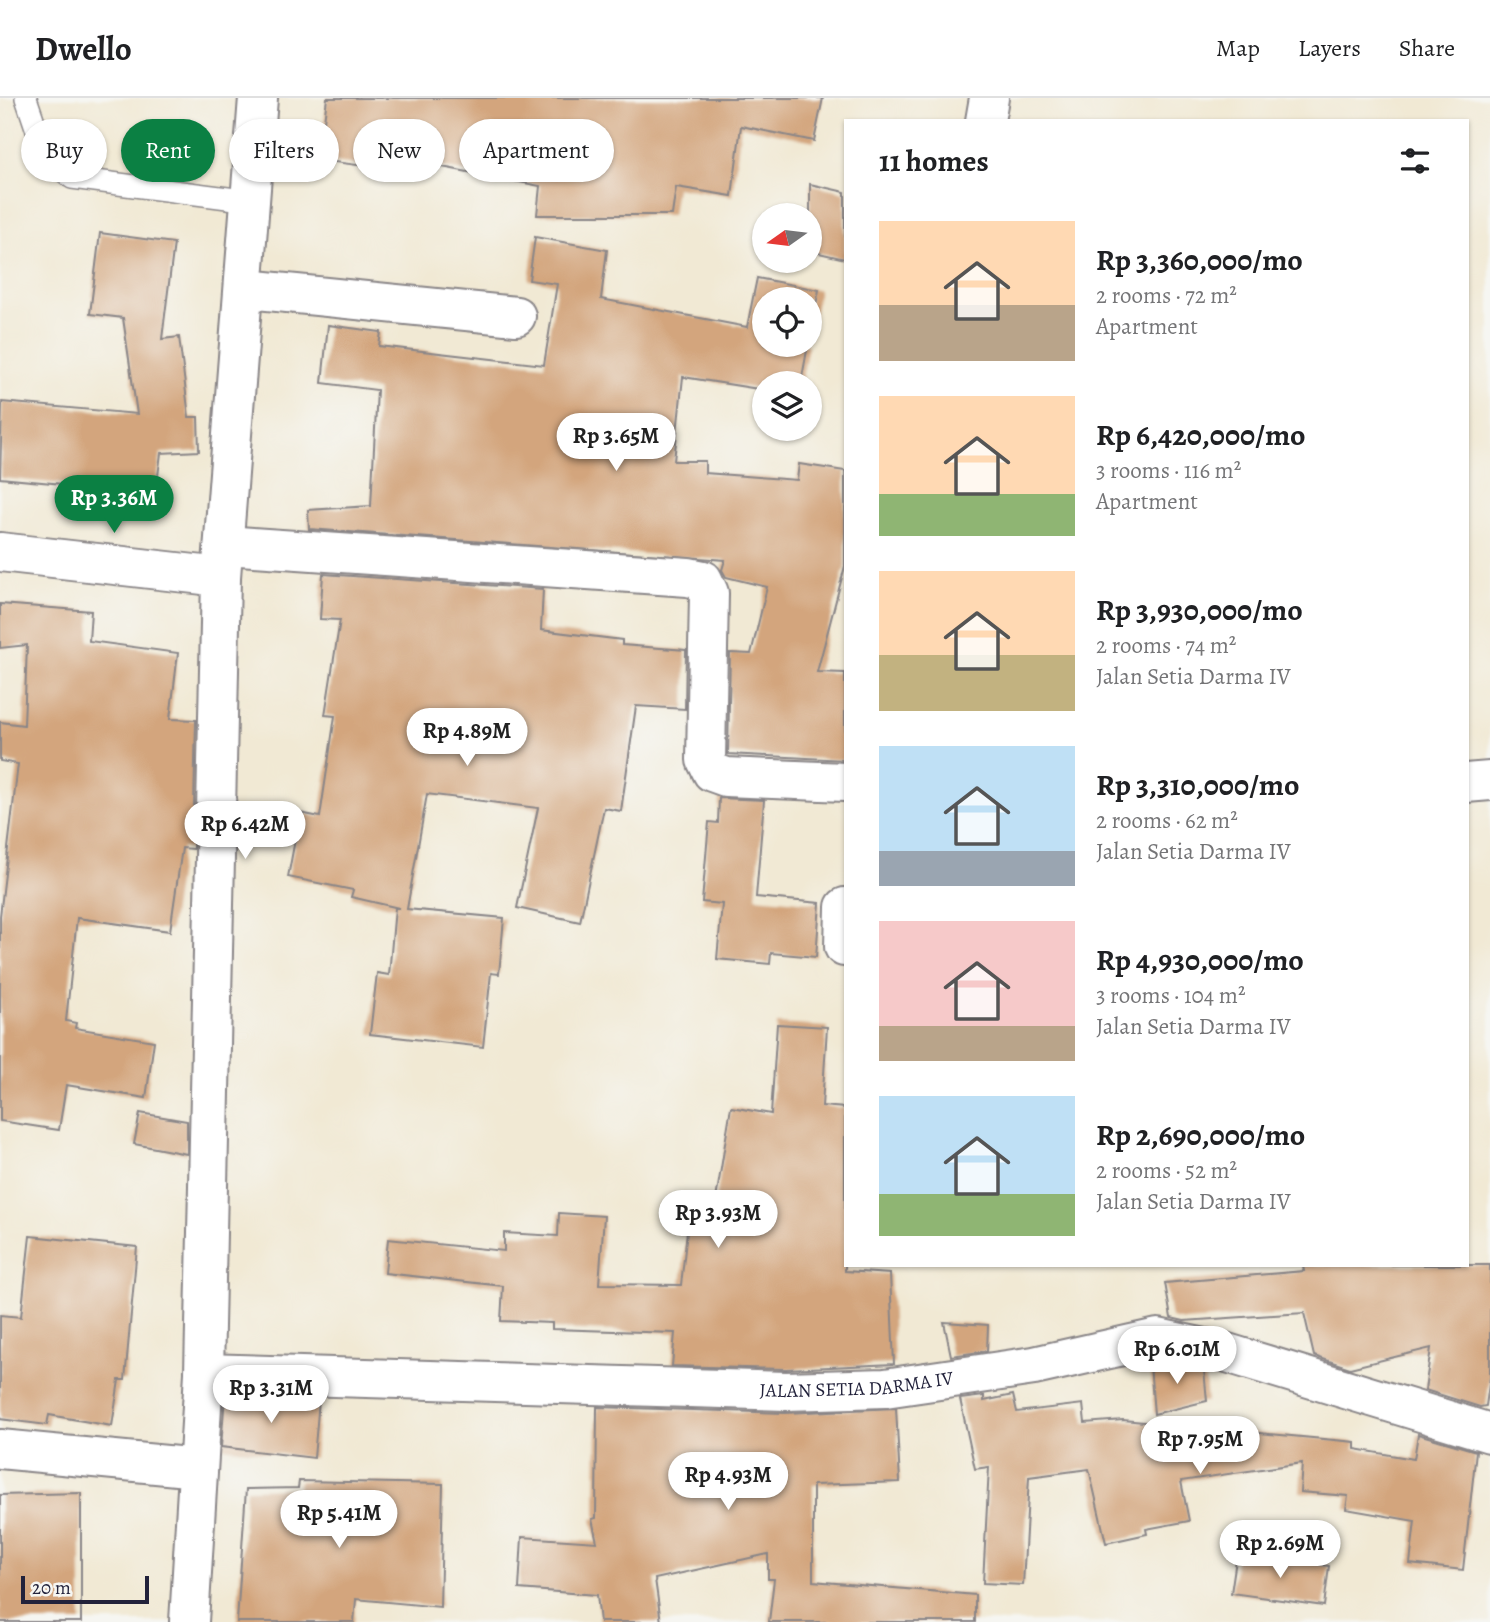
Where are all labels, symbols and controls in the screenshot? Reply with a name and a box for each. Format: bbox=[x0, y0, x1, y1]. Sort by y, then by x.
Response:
text: Dwello bbox=[35, 26, 132, 71]
text: Map bbox=[1216, 32, 1260, 64]
text: Layers bbox=[1298, 32, 1361, 64]
text: Share bbox=[1399, 32, 1455, 64]
chip: Buy bbox=[21, 119, 107, 182]
chip: Rent bbox=[121, 119, 215, 182]
chip: Filters bbox=[229, 119, 339, 182]
chip: New bbox=[353, 119, 445, 182]
chip: Apartment bbox=[459, 119, 614, 182]
text: 11 homes bbox=[879, 141, 989, 181]
icon: filters bbox=[1396, 142, 1434, 180]
north arrow bbox=[752, 203, 822, 273]
map controls bbox=[752, 203, 822, 441]
text: Rp 3,360,000/mo bbox=[1096, 240, 1303, 280]
icon: home bbox=[935, 249, 1019, 333]
text: 2 rooms · 72 m² bbox=[1096, 280, 1237, 311]
button: locate bbox=[752, 287, 822, 357]
text: Apartment bbox=[1096, 311, 1198, 342]
button: layers bbox=[752, 371, 822, 441]
pin: Rp 3.65M bbox=[544, 414, 688, 473]
text: Rp 6,420,000/mo bbox=[1096, 415, 1306, 455]
text: Rp 3.65M bbox=[573, 420, 659, 451]
icon: home bbox=[935, 424, 1019, 508]
text: 3 rooms · 116 m² bbox=[1096, 455, 1241, 486]
pin: Rp 3.36M bbox=[42, 476, 186, 535]
text: Rp 3.36M bbox=[71, 482, 157, 513]
text: Apartment bbox=[1096, 486, 1198, 517]
text: Rp 3,930,000/mo bbox=[1096, 590, 1303, 630]
icon: home bbox=[935, 599, 1019, 683]
text: 2 rooms · 74 m² bbox=[1096, 630, 1236, 661]
text: Jalan Setia Darma IV bbox=[1096, 661, 1291, 692]
pin: Rp 4.89M bbox=[395, 708, 539, 768]
text: Rp 4.89M bbox=[423, 715, 511, 746]
text: Rp 3,310,000/mo bbox=[1096, 765, 1300, 805]
icon: home bbox=[935, 774, 1019, 858]
pin: Rp 6.42M bbox=[173, 802, 317, 861]
text: 2 rooms · 62 m² bbox=[1096, 805, 1238, 836]
text: Rp 6.42M bbox=[201, 808, 289, 839]
text: Jalan Setia Darma IV bbox=[1096, 836, 1291, 867]
text: Rp 4,930,000/mo bbox=[1096, 940, 1304, 980]
icon: home bbox=[935, 949, 1019, 1033]
text: 3 rooms · 104 m² bbox=[1096, 980, 1245, 1011]
text: Jalan Setia Darma IV bbox=[1096, 1011, 1291, 1042]
text: Rp 2,690,000/mo bbox=[1096, 1115, 1305, 1155]
icon: home bbox=[935, 1124, 1019, 1208]
text: 2 rooms · 52 m² bbox=[1096, 1155, 1237, 1186]
text: Jalan Setia Darma IV bbox=[1096, 1186, 1291, 1217]
pin: Rp 3.93M bbox=[646, 1190, 790, 1250]
text: Rp 3.93M bbox=[675, 1197, 761, 1228]
pin: Rp 6.01M bbox=[1105, 1326, 1249, 1386]
text: Rp 6.01M bbox=[1134, 1333, 1220, 1364]
street label: JALAN SETIA DARMA IV bbox=[759, 1365, 955, 1404]
pin: Rp 3.31M bbox=[199, 1366, 343, 1425]
text: Rp 3.31M bbox=[229, 1372, 313, 1403]
pin: Rp 7.95M bbox=[1128, 1416, 1272, 1476]
text: Rp 7.95M bbox=[1157, 1423, 1243, 1454]
pin: Rp 4.93M bbox=[656, 1452, 800, 1512]
text: Rp 4.93M bbox=[684, 1459, 772, 1490]
pin: Rp 5.41M bbox=[267, 1490, 411, 1550]
text: Rp 5.41M bbox=[296, 1497, 382, 1528]
pin: Rp 2.69M bbox=[1208, 1520, 1352, 1580]
text: Rp 2.69M bbox=[1236, 1527, 1324, 1558]
scale bar bbox=[21, 1573, 149, 1605]
text: 20 m bbox=[32, 1575, 71, 1601]

